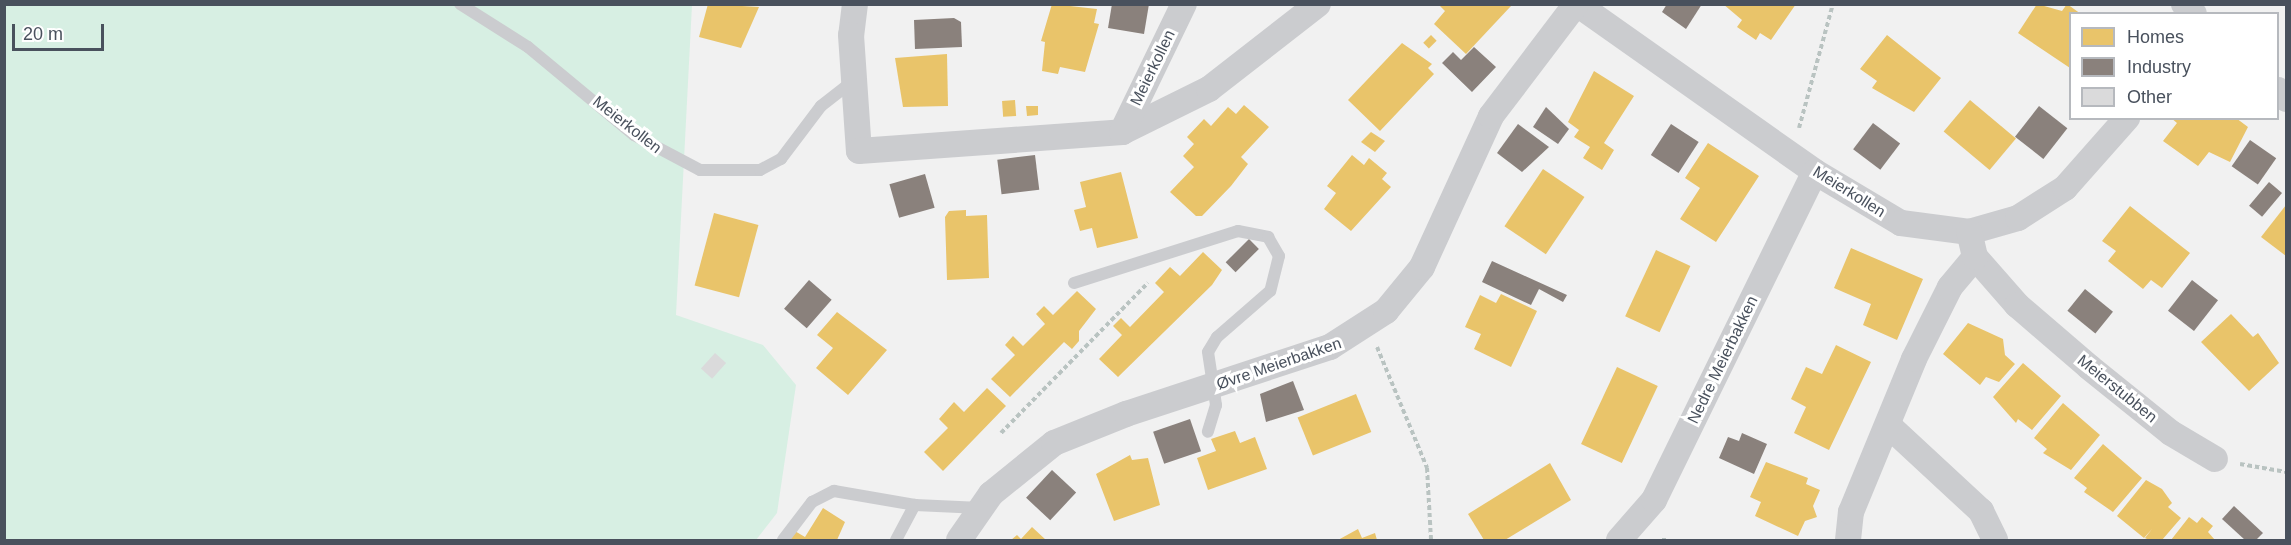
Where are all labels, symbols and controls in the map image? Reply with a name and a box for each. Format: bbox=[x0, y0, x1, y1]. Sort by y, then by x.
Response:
scale bar bbox=[15, 12, 106, 50]
legend bbox=[2069, 12, 2279, 120]
text: 20 m bbox=[23, 24, 63, 44]
street label: Meierkollen bbox=[1126, 27, 1180, 109]
text: Homes bbox=[2127, 27, 2184, 47]
text: Industry bbox=[2127, 57, 2191, 77]
text: Other bbox=[2127, 87, 2172, 107]
street label: Meierkollen bbox=[589, 92, 665, 158]
street label: Meierkollen bbox=[1809, 162, 1889, 222]
street label: Nedre Meierbakken bbox=[1684, 293, 1762, 427]
street label: Øvre Meierbakken bbox=[1214, 334, 1344, 394]
street label: Meierstubben bbox=[2073, 351, 2161, 427]

